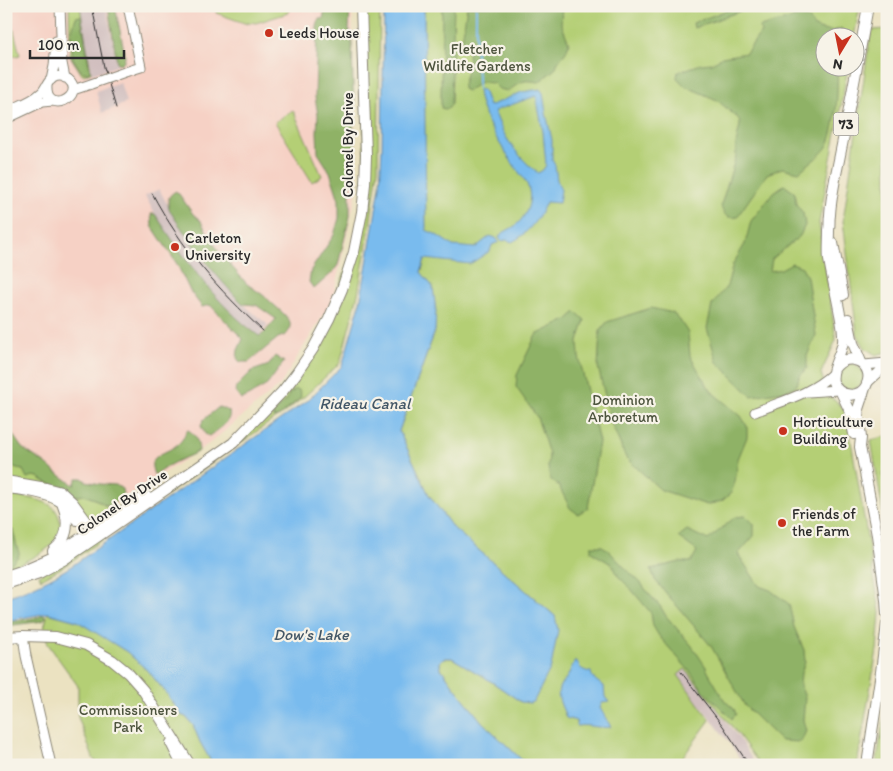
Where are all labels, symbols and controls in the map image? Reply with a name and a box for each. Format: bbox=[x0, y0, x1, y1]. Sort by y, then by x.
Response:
place label: Leeds House bbox=[279, 24, 359, 42]
marker: Leeds House bbox=[263, 27, 275, 39]
scale bar bbox=[30, 28, 124, 60]
north arrow bbox=[816, 28, 866, 78]
text: 100 m bbox=[38, 36, 80, 54]
park label: Fletcher Wildlife Gardens bbox=[423, 40, 531, 75]
text: N bbox=[832, 55, 844, 74]
street label: Colonel By Drive bbox=[339, 92, 357, 198]
road number: 73 bbox=[834, 112, 858, 136]
place label: Carleton University bbox=[185, 229, 250, 264]
marker: Carleton University bbox=[169, 241, 181, 253]
park label: Dominion Arboretum bbox=[588, 391, 658, 426]
water label: Rideau Canal bbox=[320, 394, 412, 413]
place label: Horticulture Building bbox=[793, 413, 873, 448]
marker: Horticulture Building bbox=[777, 425, 789, 437]
street label: Colonel By Drive bbox=[73, 465, 171, 539]
place label: Friends of the Farm bbox=[792, 505, 856, 540]
marker: Friends of the Farm bbox=[776, 517, 788, 529]
water label: Dow's Lake bbox=[273, 625, 350, 644]
park label: Commissioners Park bbox=[79, 701, 178, 736]

